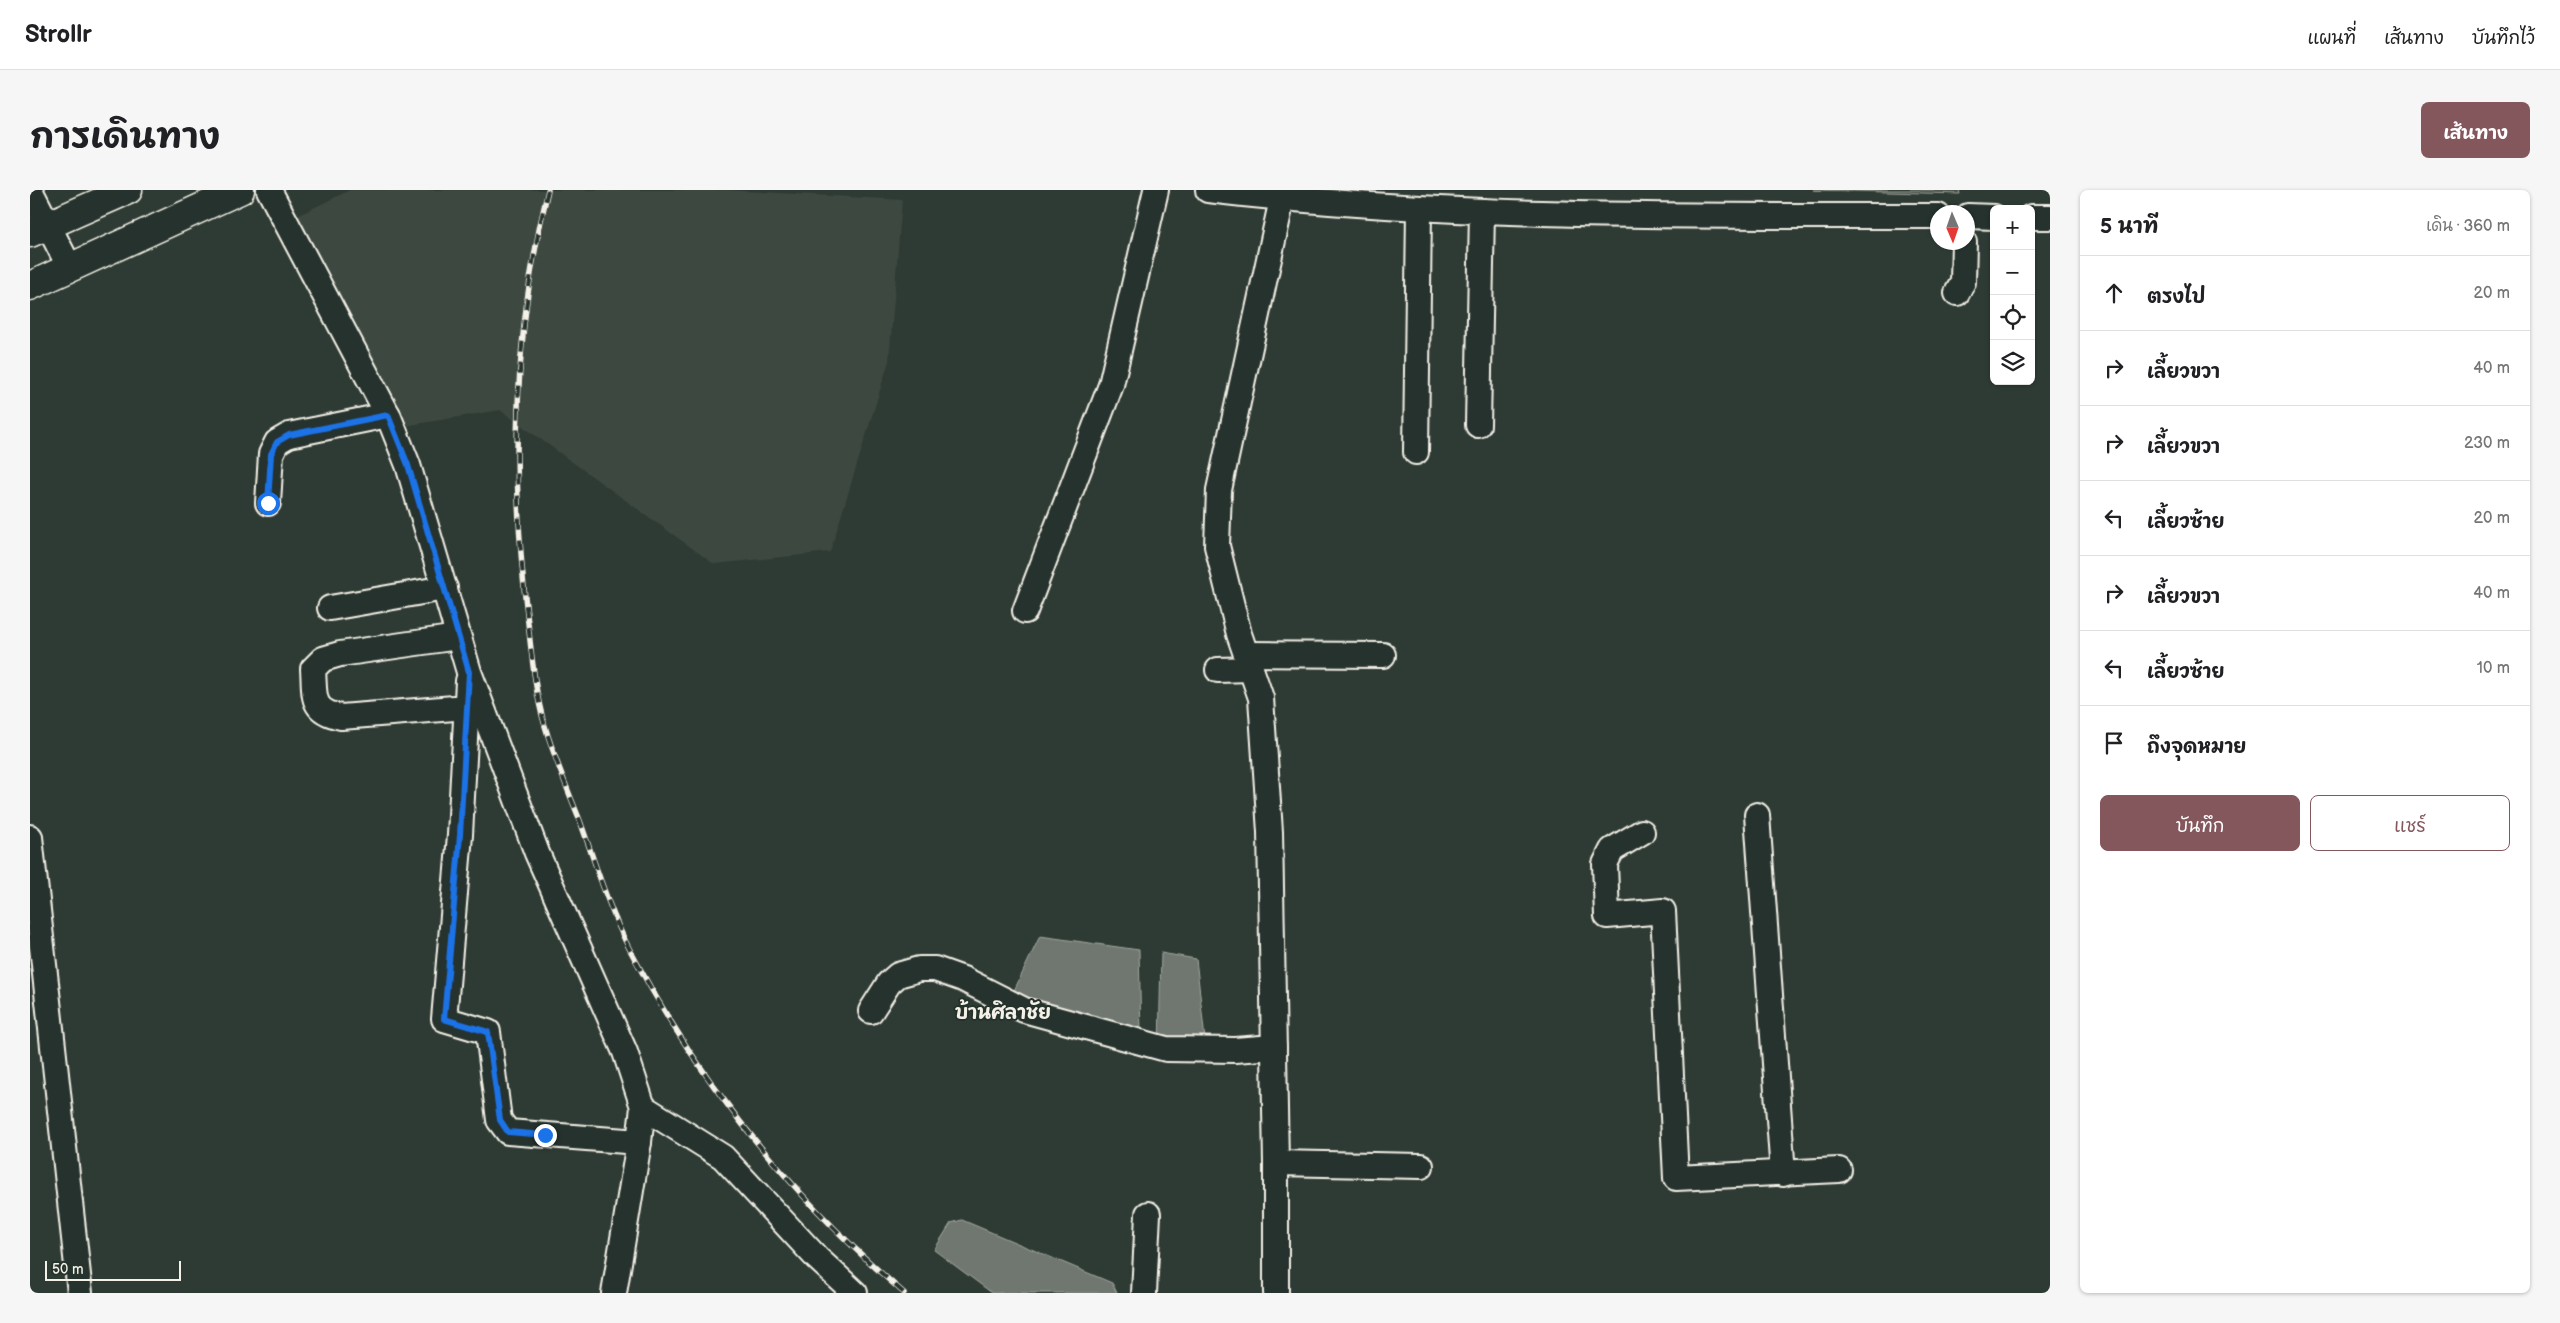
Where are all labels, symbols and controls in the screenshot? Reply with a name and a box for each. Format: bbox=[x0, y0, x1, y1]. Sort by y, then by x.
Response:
text: Strollr bbox=[25, 20, 92, 49]
text: แผนที่ bbox=[2308, 28, 2356, 49]
text: เส้นทาง bbox=[2384, 28, 2444, 49]
text: บันทึกไว้ bbox=[2472, 28, 2535, 49]
button: เส้นทาง bbox=[2421, 102, 2530, 158]
text: การเดินทาง bbox=[30, 116, 220, 159]
north arrow bbox=[1930, 205, 1975, 250]
map controls bbox=[1990, 205, 2035, 385]
button: + bbox=[1990, 205, 2035, 250]
text: 5 นาที bbox=[2100, 214, 2158, 239]
text: เดิน · 360 m bbox=[2426, 217, 2510, 236]
button: − bbox=[1990, 250, 2035, 295]
icon: ahead bbox=[2100, 279, 2128, 307]
text: 20 m bbox=[2474, 284, 2510, 303]
text: ตรงไป bbox=[2147, 286, 2205, 309]
button: locate bbox=[1990, 295, 2035, 340]
button: layers bbox=[1990, 340, 2035, 385]
icon: right bbox=[2100, 354, 2128, 382]
text: 40 m bbox=[2473, 359, 2510, 378]
text: เลี้ยวขวา bbox=[2147, 361, 2220, 384]
icon: right bbox=[2100, 429, 2128, 457]
text: 230 m bbox=[2464, 434, 2510, 453]
text: เลี้ยวขวา bbox=[2147, 436, 2220, 459]
route start bbox=[257, 492, 280, 515]
icon: left bbox=[2100, 504, 2128, 532]
text: 20 m bbox=[2474, 509, 2510, 528]
text: เลี้ยวซ้าย bbox=[2147, 511, 2224, 534]
icon: right bbox=[2100, 579, 2128, 607]
text: 40 m bbox=[2473, 584, 2510, 603]
text: เลี้ยวขวา bbox=[2147, 586, 2220, 609]
icon: left bbox=[2100, 654, 2128, 682]
text: 10 m bbox=[2477, 659, 2510, 678]
text: เลี้ยวซ้าย bbox=[2147, 661, 2224, 684]
icon: arrive bbox=[2100, 729, 2128, 757]
text: ถึงจุดหมาย bbox=[2147, 736, 2246, 759]
button: บันทึก bbox=[2100, 795, 2300, 851]
button: แชร์ bbox=[2310, 795, 2510, 851]
district label: บ้านศิลาชัย bbox=[955, 999, 1051, 1025]
route end bbox=[534, 1124, 557, 1147]
scale bar bbox=[45, 1258, 181, 1281]
text: 50 m bbox=[52, 1261, 84, 1278]

